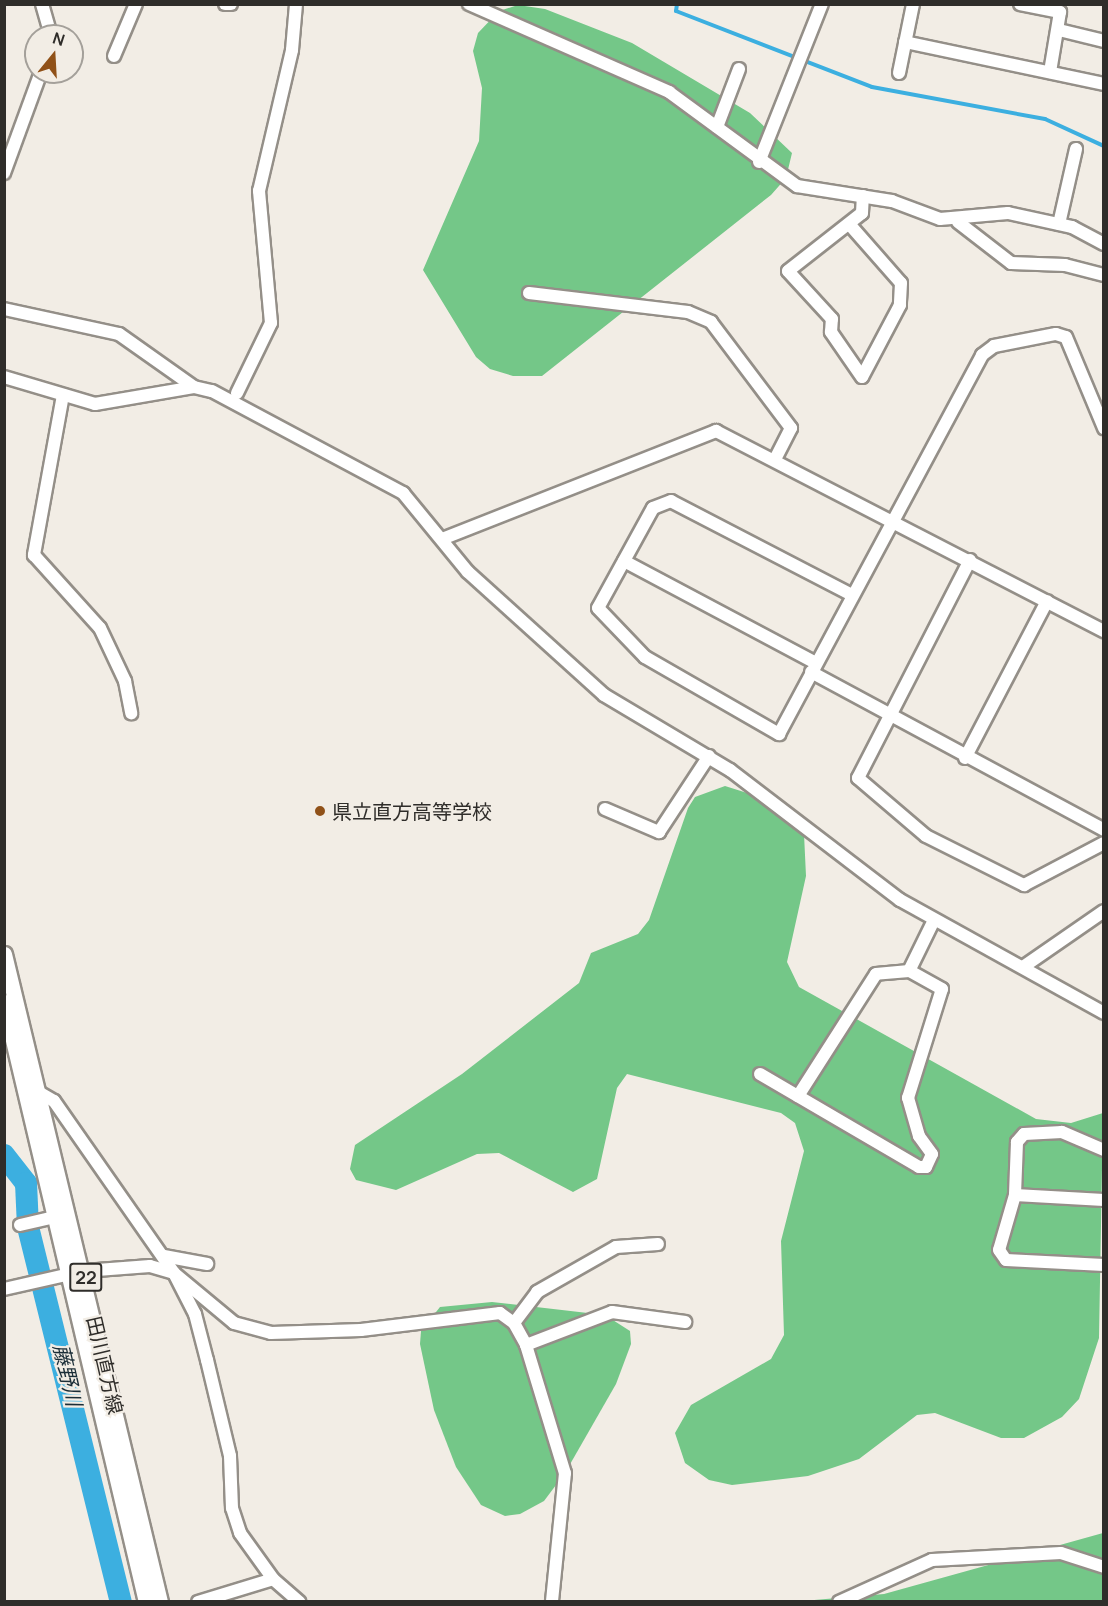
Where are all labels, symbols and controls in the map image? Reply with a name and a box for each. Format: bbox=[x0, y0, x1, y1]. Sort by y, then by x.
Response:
north arrow bbox=[24, 24, 84, 84]
text: N bbox=[50, 27, 68, 51]
place label: 県立直方高等学校 bbox=[332, 799, 492, 823]
marker: 県立直方高等学校 bbox=[313, 804, 327, 818]
road number: 22 bbox=[68, 1262, 104, 1292]
street label: 田川直方線 bbox=[82, 1314, 128, 1416]
water label: 藤野川 bbox=[49, 1341, 87, 1409]

